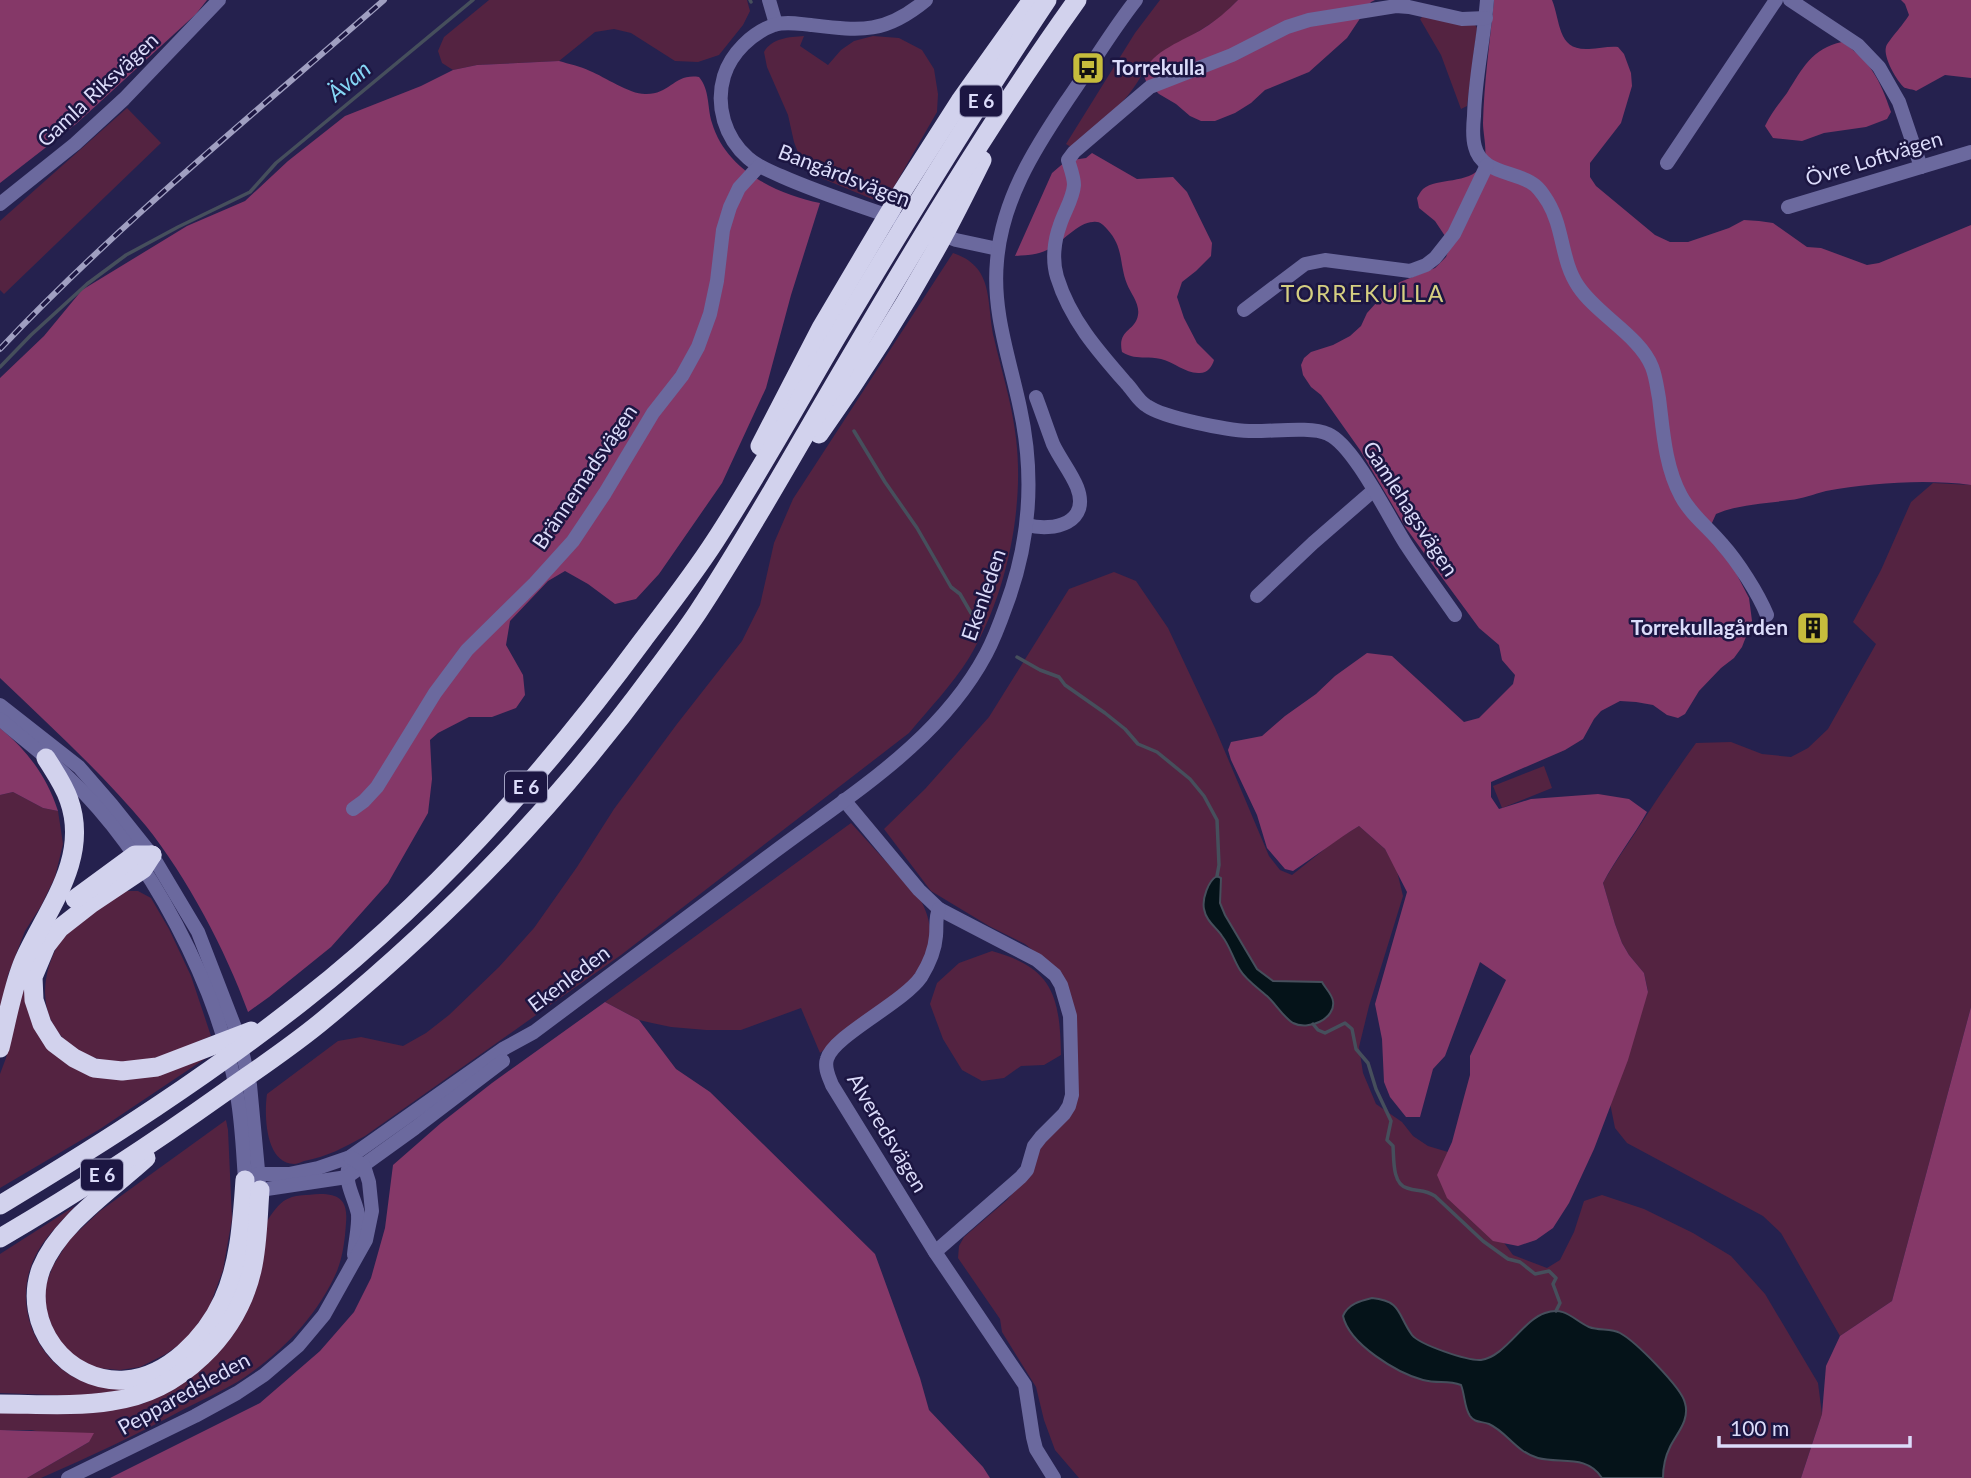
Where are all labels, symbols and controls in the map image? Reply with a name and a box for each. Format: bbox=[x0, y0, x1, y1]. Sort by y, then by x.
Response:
street label: Gamla Riksvägen bbox=[31, 27, 163, 151]
bus stop icon: Torrekulla bbox=[1069, 49, 1107, 87]
water label: Ävan bbox=[320, 54, 376, 107]
place label: Torrekulla bbox=[1112, 54, 1205, 79]
road number: E 6 bbox=[960, 86, 1002, 116]
street label: Övre Loftvägen bbox=[1802, 125, 1945, 190]
street label: Bangårdsvägen bbox=[775, 138, 914, 211]
district label: TORREKULLA bbox=[1281, 279, 1445, 307]
street label: Brännemadsvägen bbox=[526, 399, 641, 553]
street label: Gamlehagsvägen bbox=[1358, 436, 1464, 580]
street label: Ekenleden bbox=[955, 545, 1010, 644]
building icon: Torrekullagården bbox=[1794, 609, 1832, 647]
place label: Torrekullagården bbox=[1631, 614, 1788, 639]
road number: E 6 bbox=[505, 772, 547, 802]
street label: Ekenleden bbox=[522, 939, 614, 1017]
street label: Alveredsvägen bbox=[843, 1068, 934, 1196]
road number: E 6 bbox=[81, 1160, 123, 1190]
street label: Pepparedsleden bbox=[113, 1346, 254, 1439]
scale bar bbox=[1719, 1404, 1910, 1448]
text: 100 m bbox=[1730, 1415, 1789, 1440]

